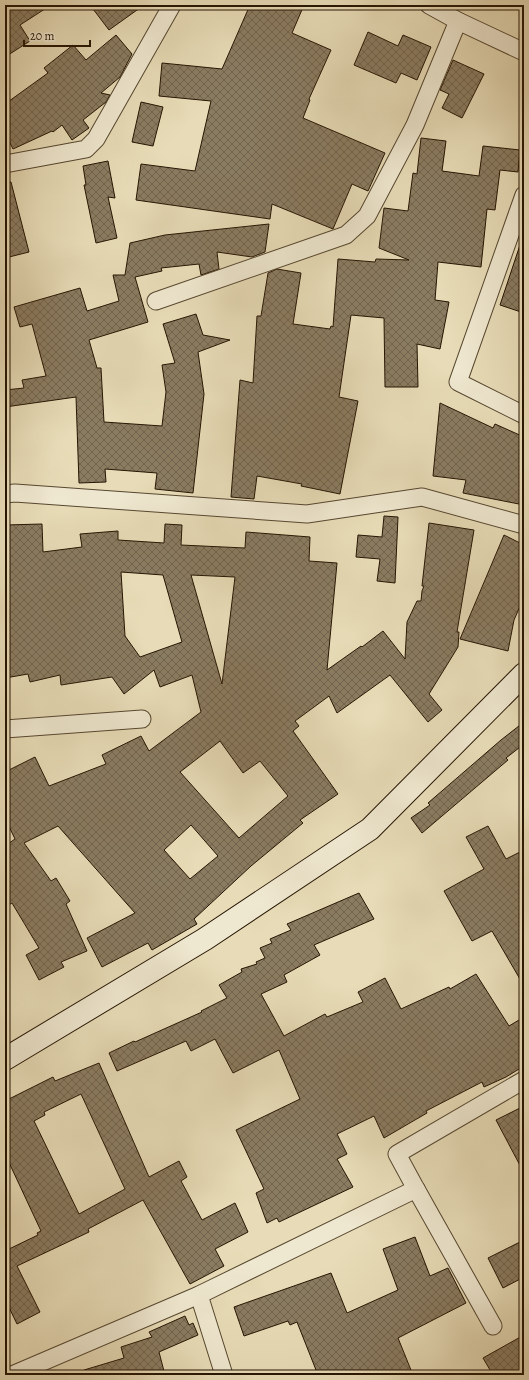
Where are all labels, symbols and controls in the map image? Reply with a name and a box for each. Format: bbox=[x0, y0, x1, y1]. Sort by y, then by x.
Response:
scale bar bbox=[24, 22, 90, 48]
text: 20 m bbox=[30, 28, 54, 44]

